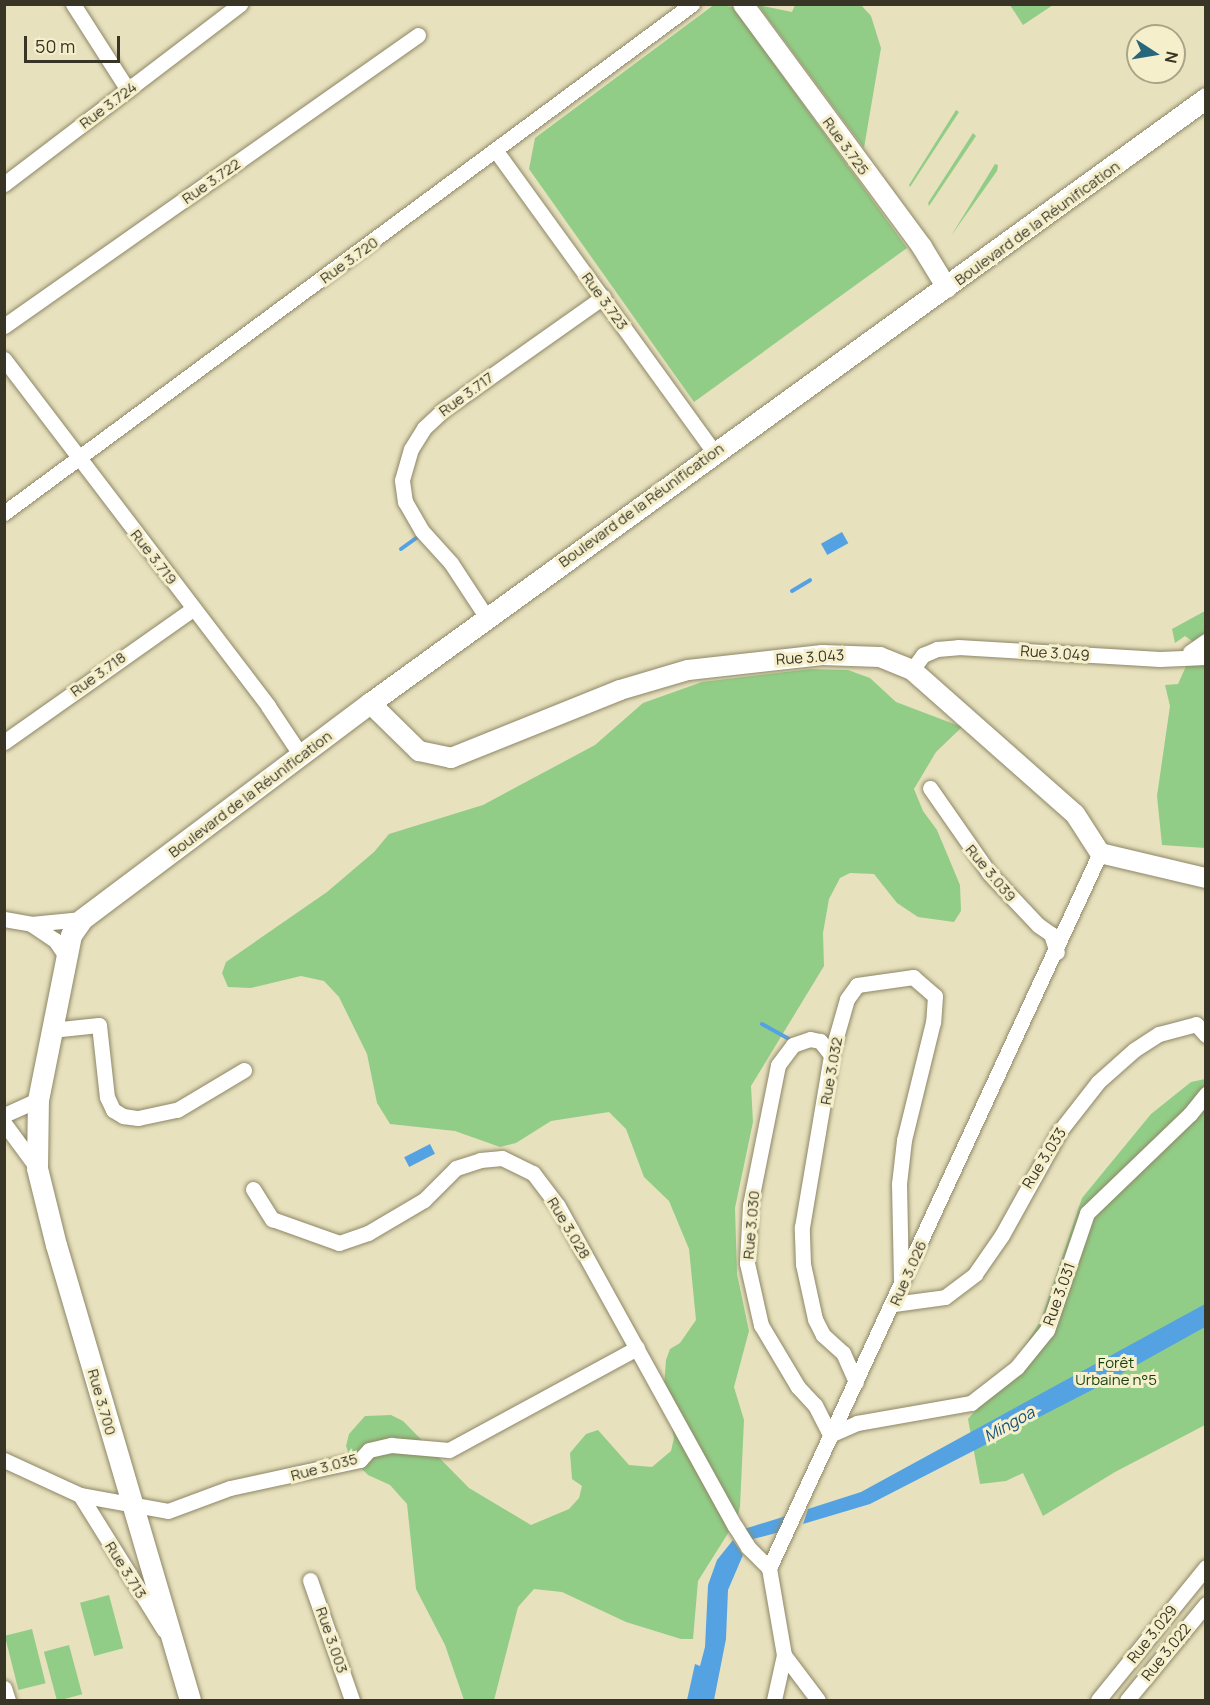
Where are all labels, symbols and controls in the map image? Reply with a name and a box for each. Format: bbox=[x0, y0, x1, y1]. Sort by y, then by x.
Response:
scale bar bbox=[27, 24, 123, 62]
north arrow bbox=[1126, 24, 1186, 84]
text: 50 m bbox=[35, 34, 75, 58]
text: N bbox=[1160, 49, 1184, 65]
street label: Rue 3.724 bbox=[76, 78, 140, 132]
street label: Rue 3.725 bbox=[819, 114, 873, 178]
street label: Rue 3.722 bbox=[178, 154, 244, 208]
street label: Boulevard de la Réunification bbox=[951, 157, 1123, 289]
street label: Rue 3.720 bbox=[316, 233, 382, 287]
street label: Rue 3.723 bbox=[578, 269, 632, 333]
street label: Rue 3.717 bbox=[435, 368, 497, 420]
street label: Boulevard de la Réunification bbox=[555, 439, 727, 571]
street label: Rue 3.719 bbox=[127, 526, 181, 588]
street label: Rue 3.049 bbox=[1020, 642, 1090, 664]
street label: Rue 3.043 bbox=[775, 646, 845, 668]
street label: Rue 3.718 bbox=[67, 648, 129, 700]
street label: Boulevard de la Réunification bbox=[165, 727, 335, 861]
street label: Rue 3.039 bbox=[962, 841, 1020, 905]
street label: Rue 3.032 bbox=[816, 1036, 846, 1106]
street label: Rue 3.033 bbox=[1018, 1124, 1070, 1192]
street label: Rue 3.030 bbox=[739, 1190, 763, 1260]
street label: Rue 3.028 bbox=[544, 1194, 594, 1262]
street label: Rue 3.026 bbox=[886, 1238, 930, 1308]
street label: Rue 3.031 bbox=[1039, 1260, 1079, 1328]
park label: Forêt Urbaine n°5 bbox=[1075, 1353, 1157, 1388]
street label: Rue 3.700 bbox=[84, 1367, 120, 1437]
water label: Mingoa bbox=[981, 1402, 1037, 1446]
street label: Rue 3.035 bbox=[289, 1449, 359, 1485]
street label: Rue 3.713 bbox=[101, 1538, 151, 1602]
street label: Rue 3.029 bbox=[1123, 1601, 1181, 1667]
street label: Rue 3.003 bbox=[312, 1605, 352, 1675]
street label: Rue 3.022 bbox=[1137, 1620, 1195, 1684]

